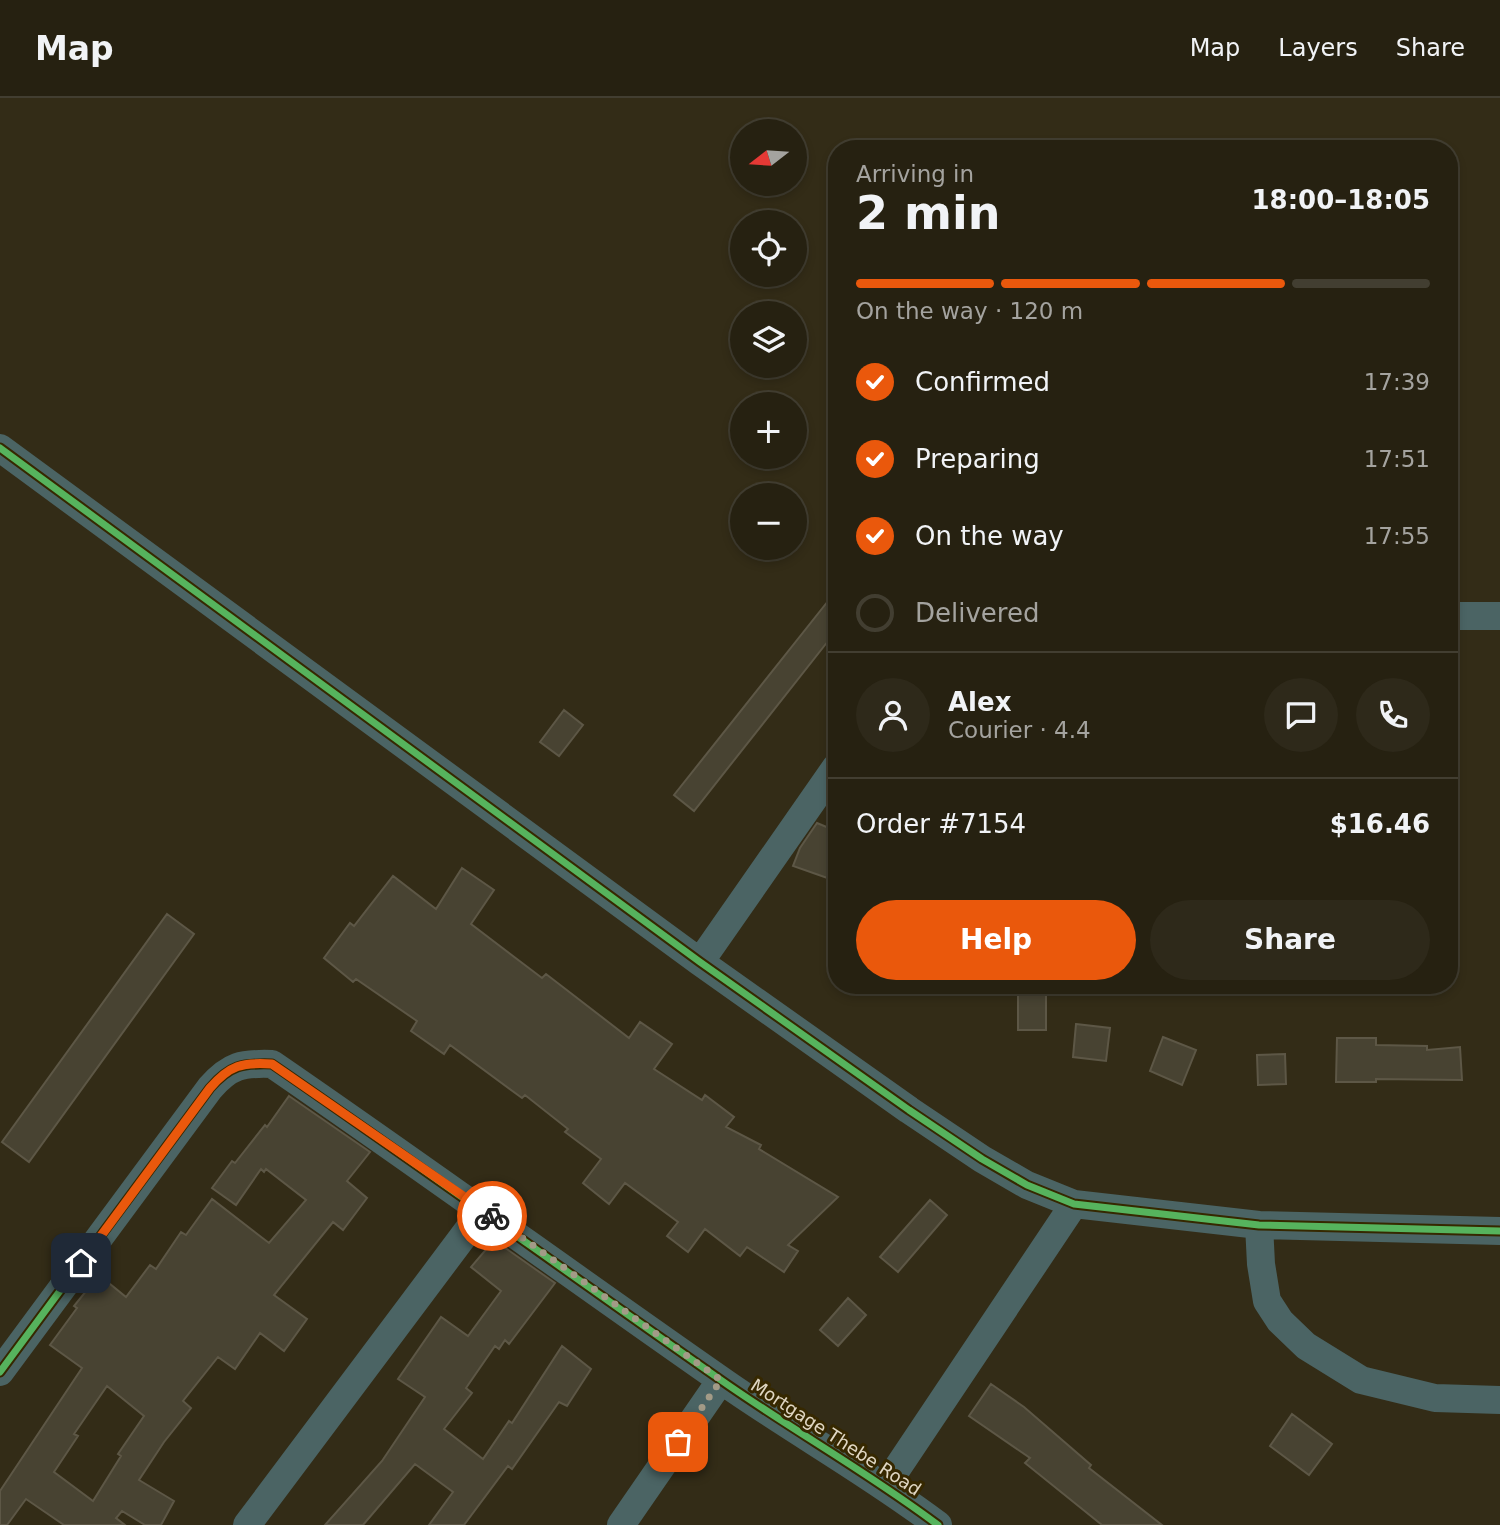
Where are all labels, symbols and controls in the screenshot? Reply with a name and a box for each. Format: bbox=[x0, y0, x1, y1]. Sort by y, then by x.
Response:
text: Map bbox=[35, 29, 114, 68]
text: Map bbox=[1190, 34, 1240, 62]
text: Layers bbox=[1278, 34, 1358, 62]
text: Share bbox=[1396, 34, 1465, 62]
north arrow bbox=[730, 119, 807, 196]
map controls bbox=[730, 119, 807, 560]
text: Arriving in bbox=[856, 161, 974, 187]
text: 18:00–18:05 bbox=[1251, 185, 1430, 215]
text: 2 min bbox=[856, 186, 1000, 240]
button: locate bbox=[730, 210, 807, 287]
text: On the way · 120 m bbox=[856, 298, 1083, 324]
button: layers bbox=[730, 301, 807, 378]
icon: check bbox=[856, 363, 894, 401]
text: Confirmed bbox=[915, 367, 1050, 397]
text: 17:39 bbox=[1364, 369, 1430, 395]
button: + bbox=[730, 392, 807, 469]
icon: check bbox=[856, 440, 894, 478]
text: Preparing bbox=[915, 444, 1040, 474]
text: 17:51 bbox=[1364, 446, 1430, 472]
button: − bbox=[730, 483, 807, 560]
icon: check bbox=[856, 517, 894, 555]
text: On the way bbox=[915, 521, 1064, 551]
text: 17:55 bbox=[1364, 523, 1430, 549]
text: Delivered bbox=[915, 598, 1039, 628]
button: person bbox=[856, 678, 930, 752]
button: chat bbox=[1264, 678, 1338, 752]
button: phone bbox=[1356, 678, 1430, 752]
text: Alex bbox=[948, 687, 1011, 717]
text: Courier · 4.4 bbox=[948, 717, 1091, 743]
text: Order #7154 bbox=[856, 809, 1026, 839]
text: $16.46 bbox=[1330, 809, 1430, 839]
button: Help bbox=[856, 900, 1136, 980]
button: Share bbox=[1150, 900, 1430, 980]
courier bbox=[457, 1181, 527, 1251]
icon: bike bbox=[473, 1197, 511, 1235]
pin bbox=[51, 1233, 111, 1293]
icon: home bbox=[62, 1244, 100, 1282]
street label: Mortgage Thebe Road bbox=[747, 1374, 925, 1500]
pin bbox=[648, 1412, 708, 1472]
icon: bag bbox=[659, 1423, 697, 1461]

